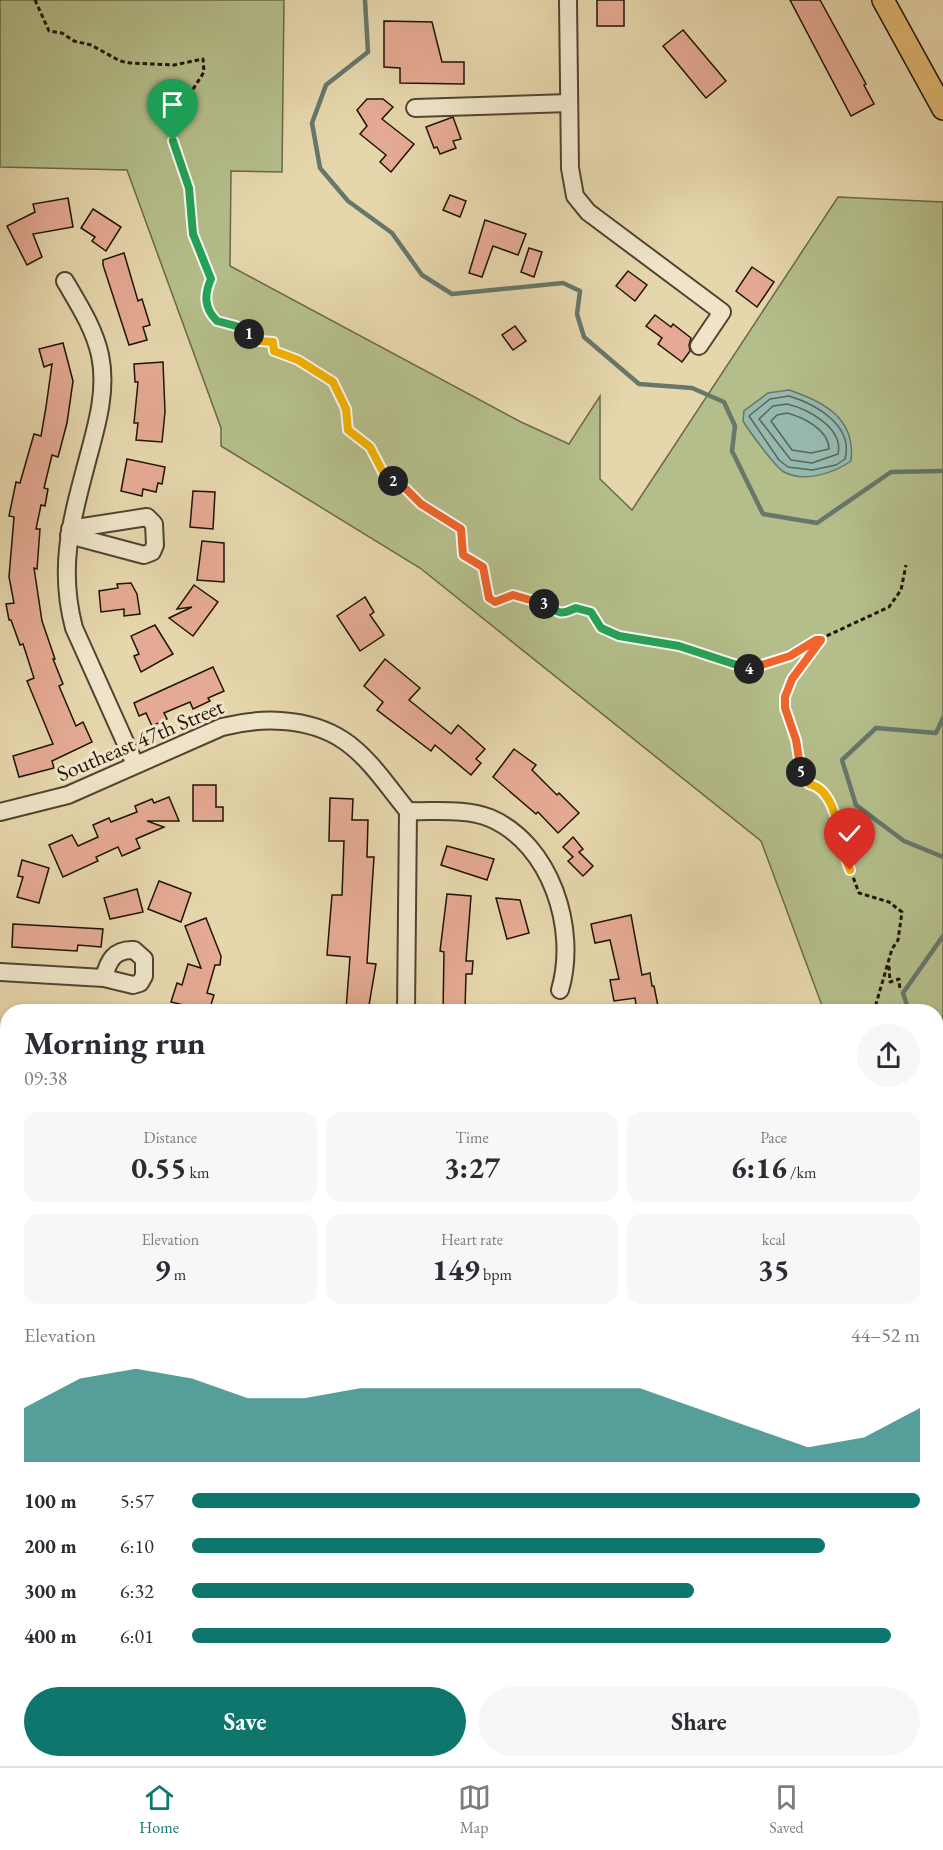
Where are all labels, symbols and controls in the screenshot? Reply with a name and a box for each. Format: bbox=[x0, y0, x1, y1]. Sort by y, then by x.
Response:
pin bbox=[147, 79, 198, 141]
icon: arrive bbox=[156, 88, 189, 121]
pin: 1 bbox=[234, 319, 264, 349]
text: 1 bbox=[245, 323, 253, 344]
pin: 2 bbox=[378, 466, 408, 496]
text: 2 bbox=[389, 470, 397, 491]
pin: 3 bbox=[529, 589, 559, 619]
text: 3 bbox=[540, 593, 548, 614]
pin: 4 bbox=[734, 654, 764, 684]
text: 4 bbox=[745, 658, 753, 679]
street label: Southeast 47th Street bbox=[52, 692, 228, 788]
pin: 5 bbox=[786, 757, 816, 787]
text: 5 bbox=[797, 761, 805, 782]
pin bbox=[824, 808, 875, 870]
icon: check bbox=[833, 817, 866, 850]
text: Morning run bbox=[24, 1021, 206, 1064]
button: share bbox=[857, 1024, 920, 1087]
text: 09:38 bbox=[24, 1065, 67, 1091]
text: Distance bbox=[144, 1127, 197, 1148]
text: Time bbox=[455, 1127, 489, 1148]
text: Pace bbox=[760, 1127, 787, 1148]
text: 0.55 bbox=[131, 1148, 186, 1187]
text: 3:27 bbox=[444, 1148, 500, 1187]
text: 6:16 bbox=[731, 1148, 787, 1187]
text: km bbox=[186, 1162, 209, 1183]
text: /km bbox=[787, 1162, 816, 1183]
text: Elevation bbox=[142, 1229, 199, 1250]
text: Heart rate bbox=[441, 1229, 503, 1250]
text: kcal bbox=[762, 1229, 786, 1250]
text: 9 bbox=[155, 1250, 170, 1289]
text: 149 bbox=[432, 1250, 480, 1289]
text: 35 bbox=[758, 1250, 790, 1289]
text: m bbox=[170, 1264, 186, 1285]
text: bpm bbox=[480, 1264, 512, 1285]
text: Elevation bbox=[24, 1322, 96, 1348]
text: 44–52 m bbox=[851, 1322, 920, 1348]
text: 100 m bbox=[24, 1488, 77, 1514]
text: 5:57 bbox=[120, 1488, 154, 1514]
text: 200 m bbox=[24, 1533, 77, 1559]
text: 6:10 bbox=[120, 1533, 154, 1559]
text: 300 m bbox=[24, 1578, 77, 1604]
text: 6:32 bbox=[120, 1578, 154, 1604]
text: 400 m bbox=[24, 1623, 77, 1649]
text: 6:01 bbox=[120, 1623, 154, 1649]
button: Save bbox=[24, 1687, 466, 1756]
button: Share bbox=[478, 1687, 920, 1756]
tab: Home bbox=[139, 1781, 179, 1838]
tab: Map bbox=[458, 1781, 491, 1838]
tab: Saved bbox=[769, 1781, 804, 1838]

